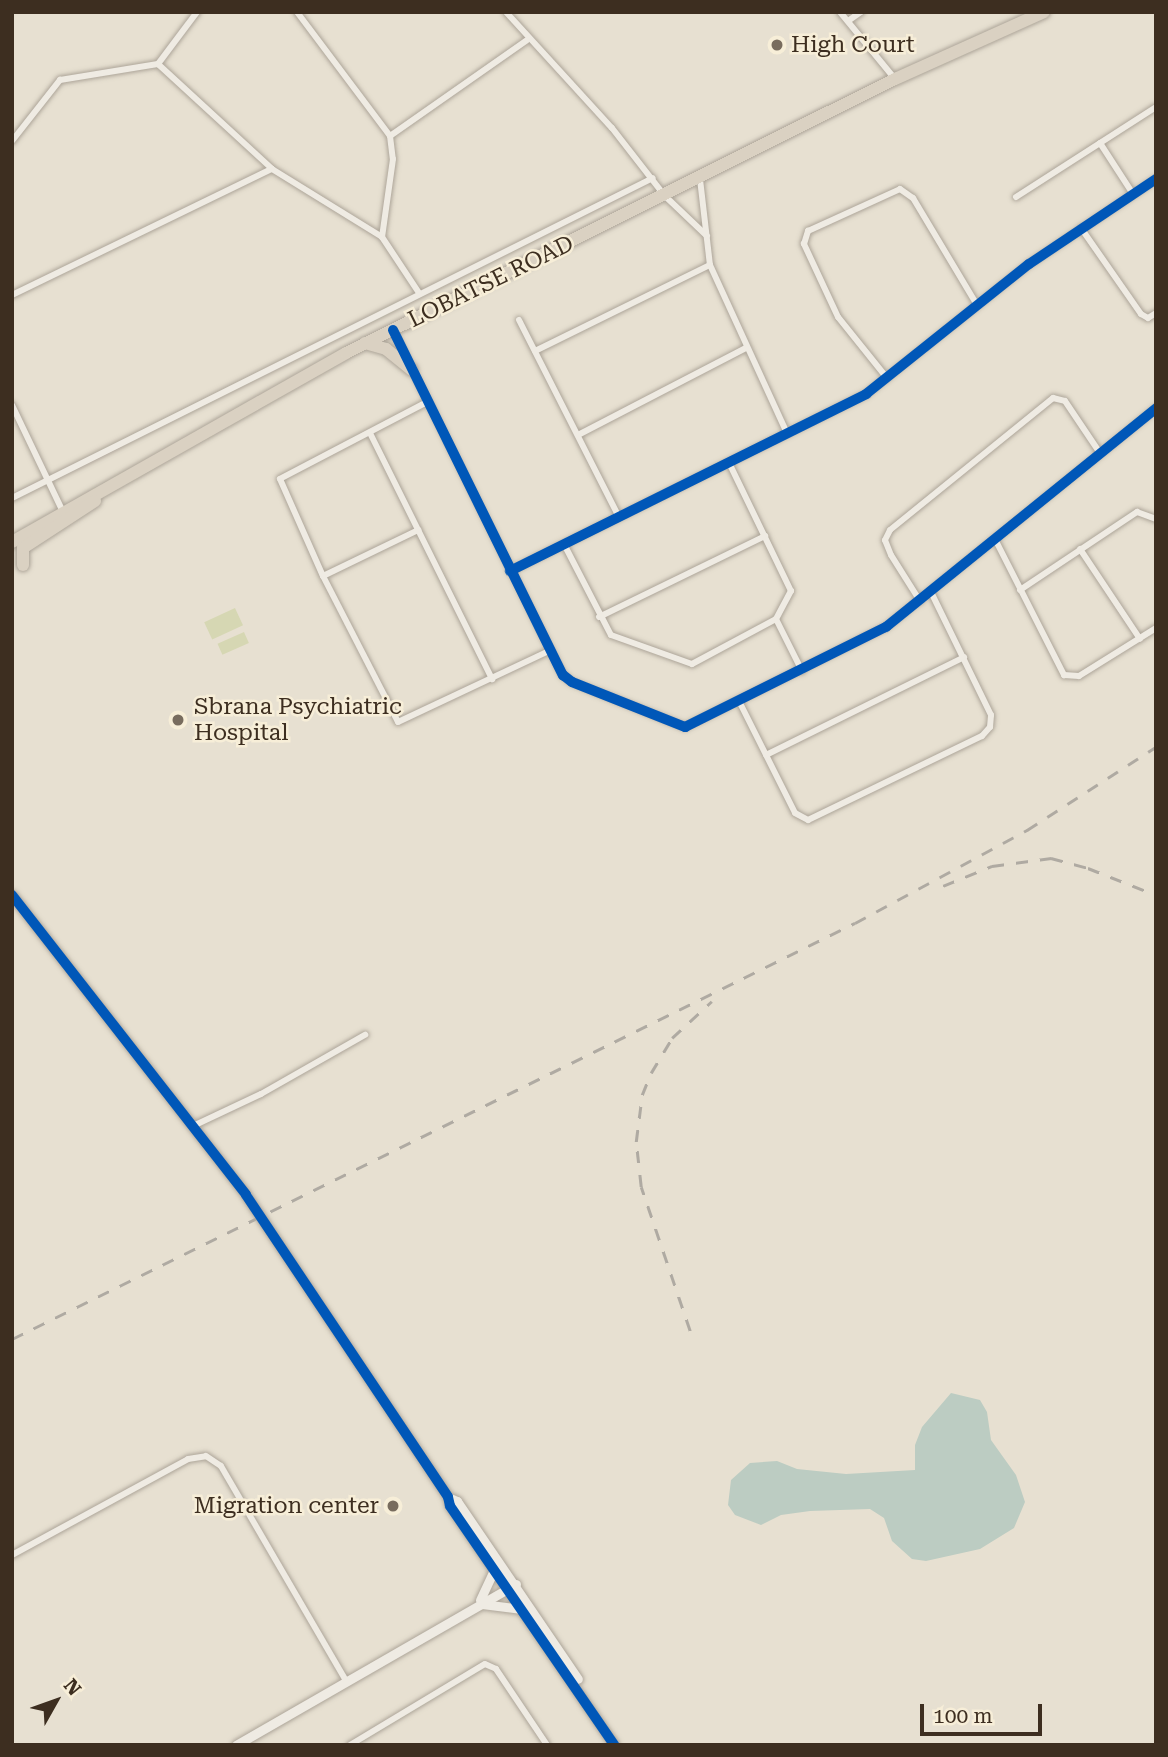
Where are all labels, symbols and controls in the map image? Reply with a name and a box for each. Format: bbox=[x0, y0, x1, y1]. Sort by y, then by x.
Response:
place label: High Court bbox=[791, 31, 915, 59]
marker: High Court bbox=[769, 37, 785, 53]
street label: LOBATSE ROAD bbox=[404, 230, 578, 334]
place label: Sbrana Psychiatric Hospital bbox=[194, 693, 402, 747]
marker: Sbrana Psychiatric Hospital bbox=[168, 710, 188, 730]
place label: Migration center bbox=[194, 1492, 379, 1520]
marker: Migration center bbox=[385, 1498, 401, 1514]
north arrow bbox=[21, 1666, 91, 1736]
text: N bbox=[59, 1674, 86, 1700]
scale bar bbox=[923, 1690, 1046, 1734]
text: 100 m bbox=[933, 1704, 993, 1728]

